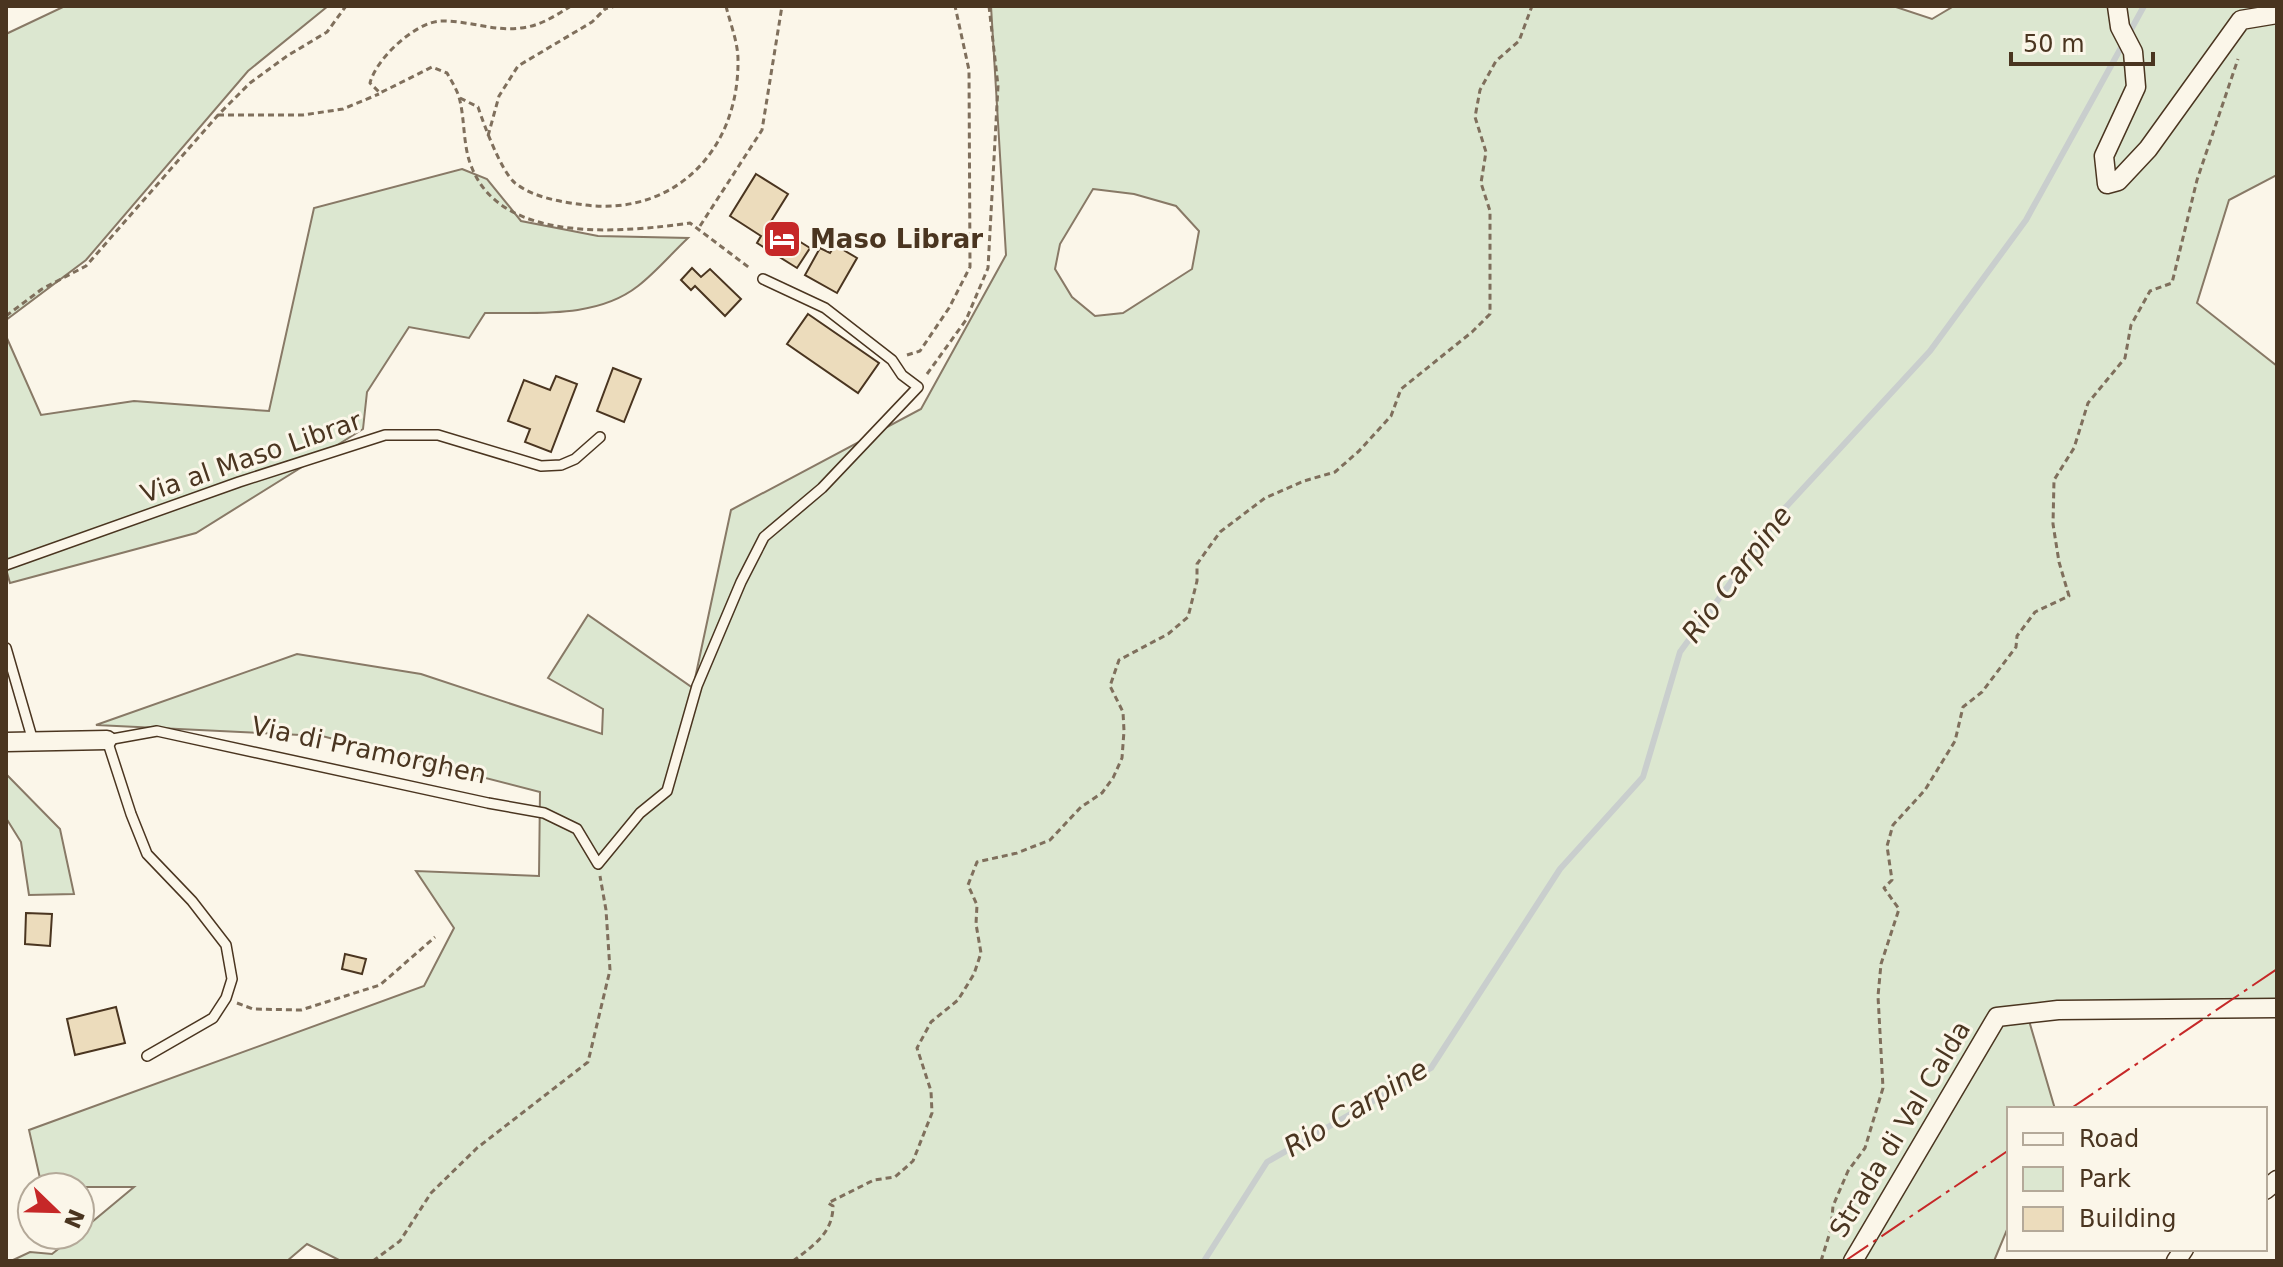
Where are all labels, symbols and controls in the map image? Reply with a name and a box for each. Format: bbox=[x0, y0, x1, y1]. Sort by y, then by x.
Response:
scale bar bbox=[2011, 16, 2153, 66]
text: 50 m bbox=[2023, 30, 2085, 58]
hotel icon: Maso Librar bbox=[761, 218, 803, 260]
place label: Maso Librar bbox=[810, 224, 983, 254]
street label: Via al Maso Librar bbox=[137, 405, 366, 509]
water label: Rio Carpine bbox=[1675, 499, 1799, 649]
street label: Via di Pramorghen bbox=[249, 710, 489, 790]
street label: Strada di Val Calda bbox=[1824, 1015, 1976, 1243]
water label: Rio Carpine bbox=[1278, 1052, 1434, 1164]
legend bbox=[2007, 1107, 2267, 1251]
text: Road bbox=[2079, 1125, 2139, 1153]
text: Park bbox=[2079, 1165, 2131, 1193]
north arrow bbox=[16, 1171, 96, 1251]
text: N bbox=[59, 1205, 89, 1232]
text: Building bbox=[2079, 1205, 2176, 1233]

